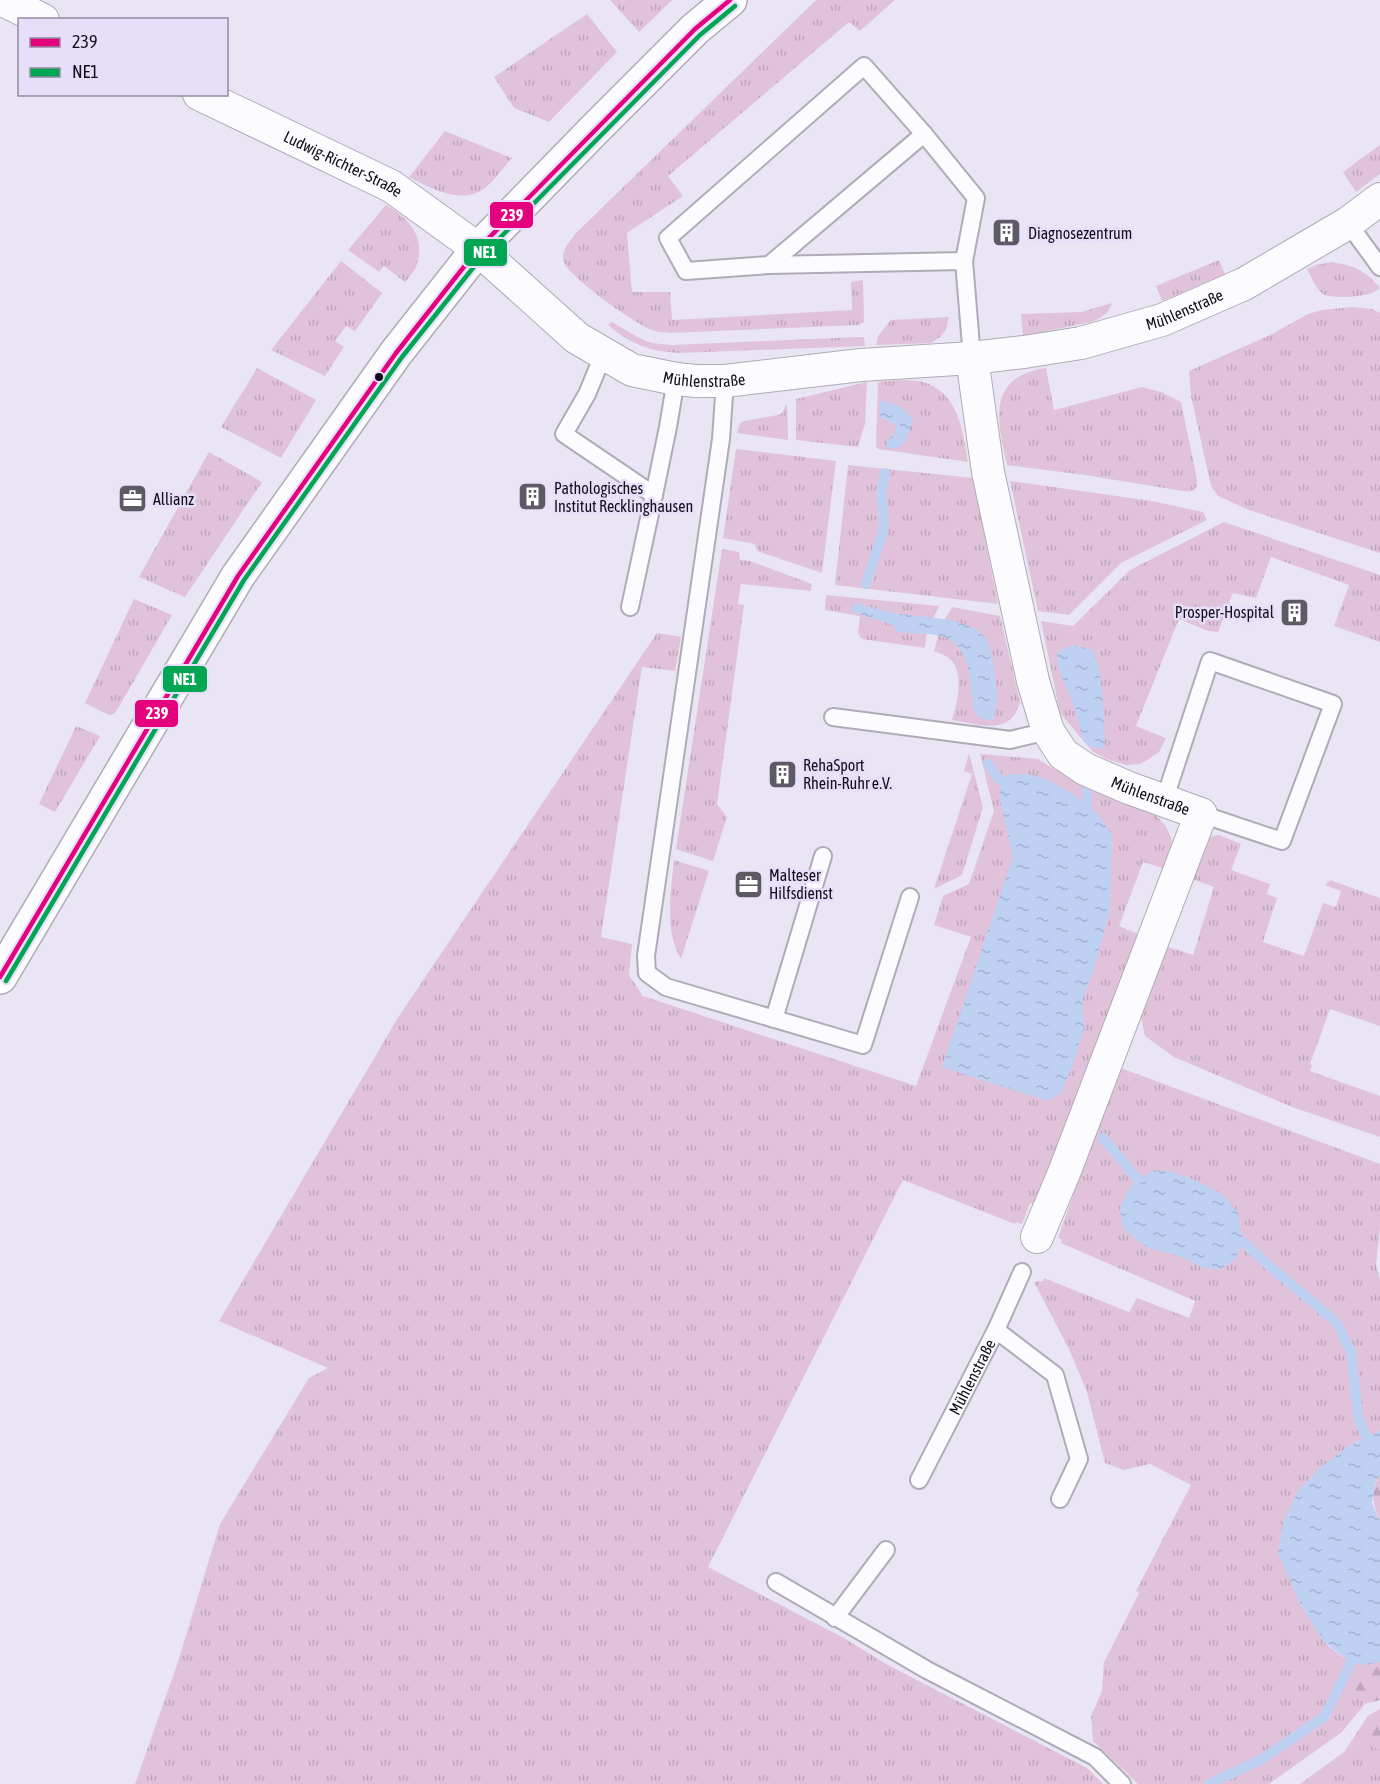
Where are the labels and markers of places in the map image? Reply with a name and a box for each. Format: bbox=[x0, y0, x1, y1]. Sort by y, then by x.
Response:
building icon: Diagnosezentrum bbox=[991, 217, 1023, 249]
place label: Diagnosezentrum bbox=[1028, 224, 1132, 243]
unlabelled marker bbox=[373, 371, 385, 383]
place label: Pathologisches Institut Recklinghausen bbox=[554, 479, 693, 516]
building icon: Pathologisches Institut Recklinghausen bbox=[517, 481, 549, 513]
office icon: Allianz bbox=[116, 483, 148, 515]
place label: Allianz bbox=[153, 490, 194, 508]
building icon: Prosper-Hospital bbox=[1279, 596, 1311, 628]
place label: Prosper-Hospital bbox=[1175, 603, 1275, 622]
place label: RehaSport Rhein-Ruhr e.V. bbox=[803, 756, 892, 792]
building icon: RehaSport Rhein-Ruhr e.V. bbox=[766, 758, 798, 790]
place label: Malteser Hilfsdienst bbox=[769, 866, 833, 902]
office icon: Malteser Hilfsdienst bbox=[732, 868, 764, 900]

